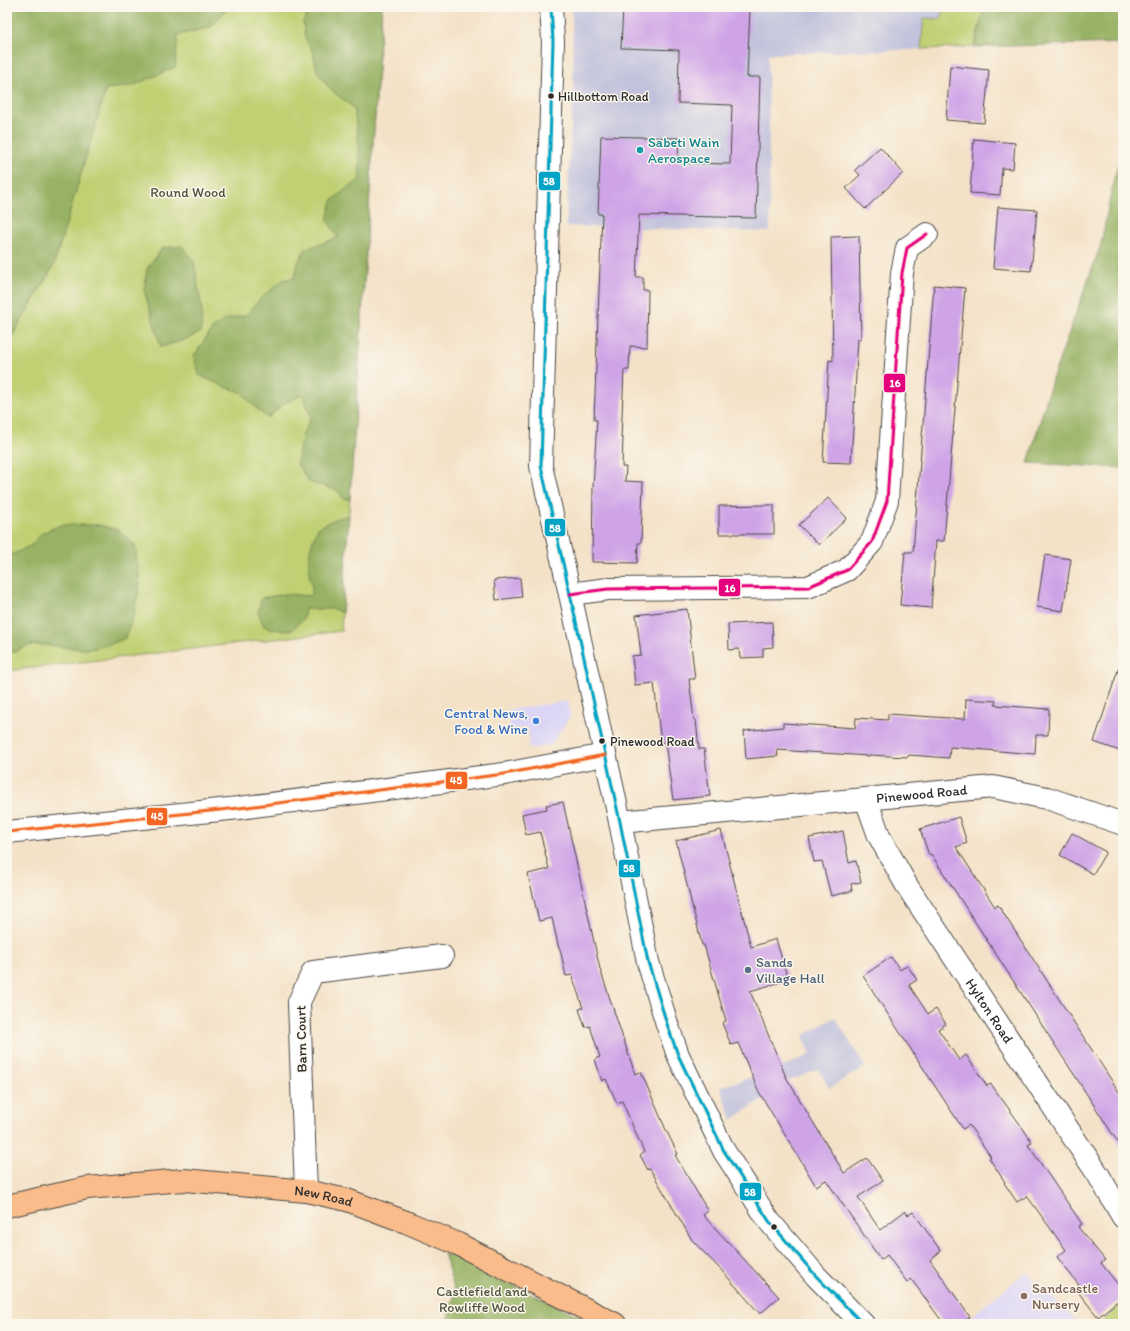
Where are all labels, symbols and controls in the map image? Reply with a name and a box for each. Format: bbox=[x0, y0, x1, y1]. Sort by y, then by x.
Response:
place label: Hillbottom Road bbox=[558, 89, 649, 104]
marker: Hillbottom Road bbox=[546, 91, 556, 101]
place label: Sabeti Wain Aerospace bbox=[648, 134, 719, 167]
marker: Sabeti Wain Aerospace bbox=[635, 145, 645, 155]
line badge: 58 bbox=[538, 171, 561, 191]
text: 58 bbox=[543, 175, 555, 188]
park label: Round Wood bbox=[150, 184, 226, 201]
line badge: 16 bbox=[883, 373, 906, 393]
text: 16 bbox=[890, 377, 901, 390]
line badge: 58 bbox=[544, 518, 566, 537]
text: 58 bbox=[549, 522, 561, 535]
line badge: 16 bbox=[718, 578, 741, 597]
text: 16 bbox=[725, 582, 736, 595]
place label: Central News, Food & Wine bbox=[444, 705, 528, 738]
marker: Central News, Food & Wine bbox=[531, 716, 541, 726]
place label: Pinewood Road bbox=[610, 734, 695, 749]
marker: Pinewood Road bbox=[597, 736, 607, 746]
line badge: 45 bbox=[445, 771, 468, 790]
text: 45 bbox=[450, 774, 462, 787]
street label: Pinewood Road bbox=[875, 781, 968, 807]
line badge: 45 bbox=[146, 807, 168, 826]
text: 45 bbox=[151, 810, 163, 823]
line badge: 58 bbox=[618, 859, 641, 878]
text: 58 bbox=[623, 862, 635, 875]
place label: Sands Village Hall bbox=[756, 954, 825, 987]
marker: Sands Village Hall bbox=[743, 965, 753, 975]
street label: Hylton Road bbox=[962, 975, 1017, 1047]
street label: Barn Court bbox=[292, 1005, 311, 1073]
street label: New Road bbox=[294, 1182, 356, 1211]
line badge: 58 bbox=[739, 1182, 762, 1201]
text: 58 bbox=[744, 1186, 756, 1199]
unlabelled marker bbox=[769, 1222, 779, 1232]
place label: Sandcastle Nursery bbox=[1032, 1280, 1098, 1313]
park label: Castlefield and Rowliffe Wood bbox=[436, 1283, 528, 1316]
marker: Sandcastle Nursery bbox=[1019, 1291, 1029, 1301]

